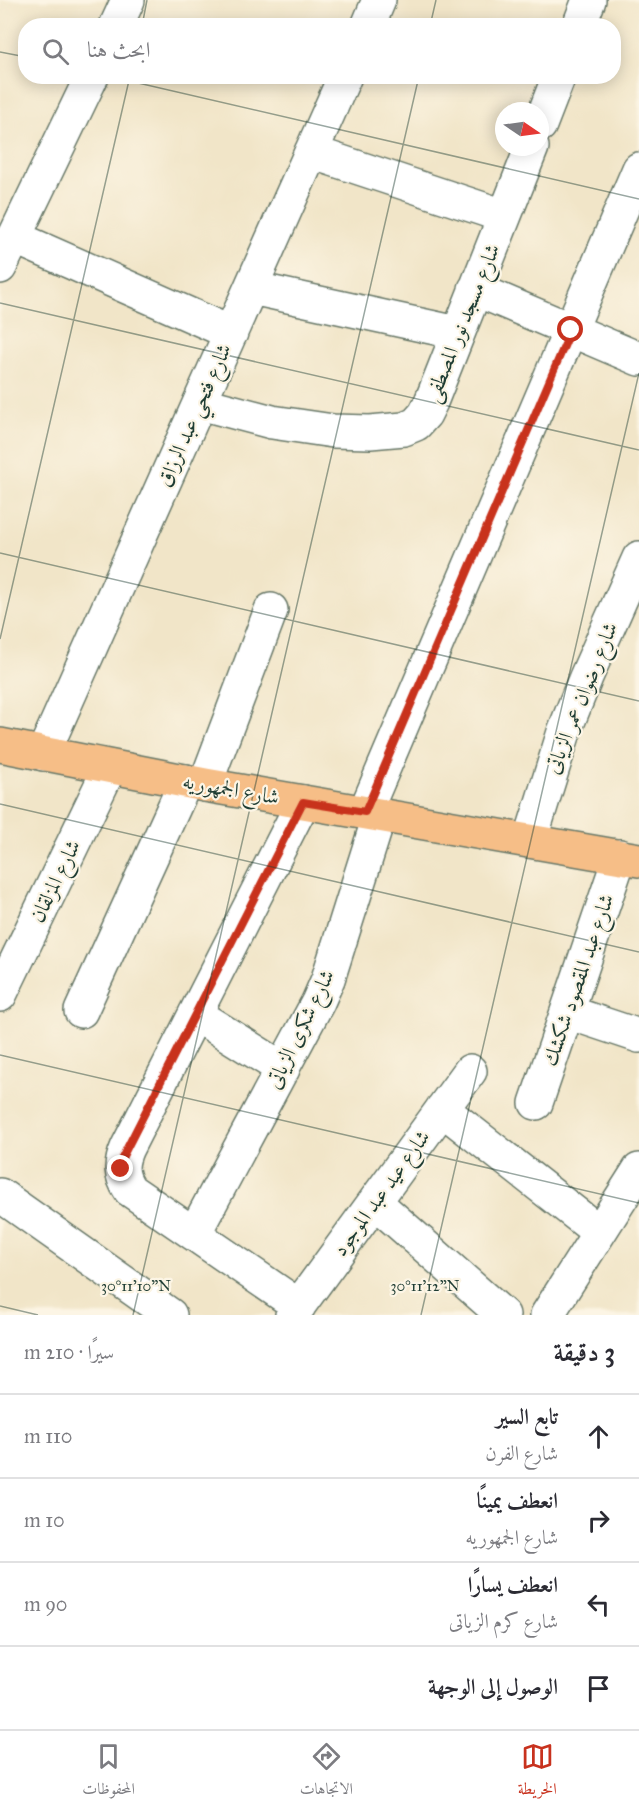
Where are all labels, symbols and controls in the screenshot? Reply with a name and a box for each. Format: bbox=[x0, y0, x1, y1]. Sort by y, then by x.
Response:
search box bbox=[18, 18, 621, 84]
icon: search bbox=[39, 35, 72, 68]
text: ابحث هنا bbox=[87, 36, 150, 63]
north arrow bbox=[495, 102, 549, 156]
street label: شارع مسجد نور المصطفى bbox=[418, 240, 510, 408]
route start bbox=[557, 316, 583, 342]
street label: شارع فتحي عبد الرزاق bbox=[151, 339, 244, 494]
street label: شارع رضوان عمر الزياتى bbox=[539, 619, 628, 779]
street label: شارع الجمهوريه bbox=[180, 768, 281, 815]
street label: شارع المزلقان bbox=[24, 835, 91, 929]
street label: شارع عبد المقصود شكشك bbox=[536, 891, 624, 1071]
street label: شارع شكرى الزياتى bbox=[260, 965, 345, 1095]
street label: شارع عيد عبد الموجود bbox=[326, 1125, 440, 1264]
route end bbox=[107, 1155, 133, 1181]
text: 30°11'10"N bbox=[101, 1277, 171, 1295]
text: 30°11'12"N bbox=[391, 1277, 460, 1295]
text: 3 دقيقة bbox=[554, 1336, 615, 1368]
text: سيرًا · 210 m bbox=[24, 1340, 114, 1364]
text: تابع السير bbox=[496, 1403, 558, 1430]
icon: ahead bbox=[582, 1420, 615, 1453]
text: 110 m bbox=[24, 1424, 72, 1448]
text: شارع الفرن bbox=[485, 1441, 558, 1465]
text: انعطف يمينًا bbox=[477, 1487, 558, 1514]
icon: right bbox=[582, 1504, 615, 1537]
text: 10 m bbox=[24, 1508, 65, 1532]
text: شارع الجمهوريه bbox=[465, 1525, 558, 1549]
text: انعطف يسارًا bbox=[468, 1571, 558, 1598]
icon: left bbox=[582, 1588, 615, 1621]
text: 90 m bbox=[24, 1592, 68, 1616]
text: شارع كرم الزياتى bbox=[449, 1609, 558, 1633]
icon: arrive bbox=[582, 1672, 615, 1705]
text: الوصول إلى الوجهة bbox=[428, 1673, 558, 1700]
tab: المحفوظات bbox=[82, 1740, 135, 1804]
tab: الاتجاهات bbox=[300, 1740, 353, 1804]
tab: الخريطة bbox=[518, 1740, 557, 1804]

